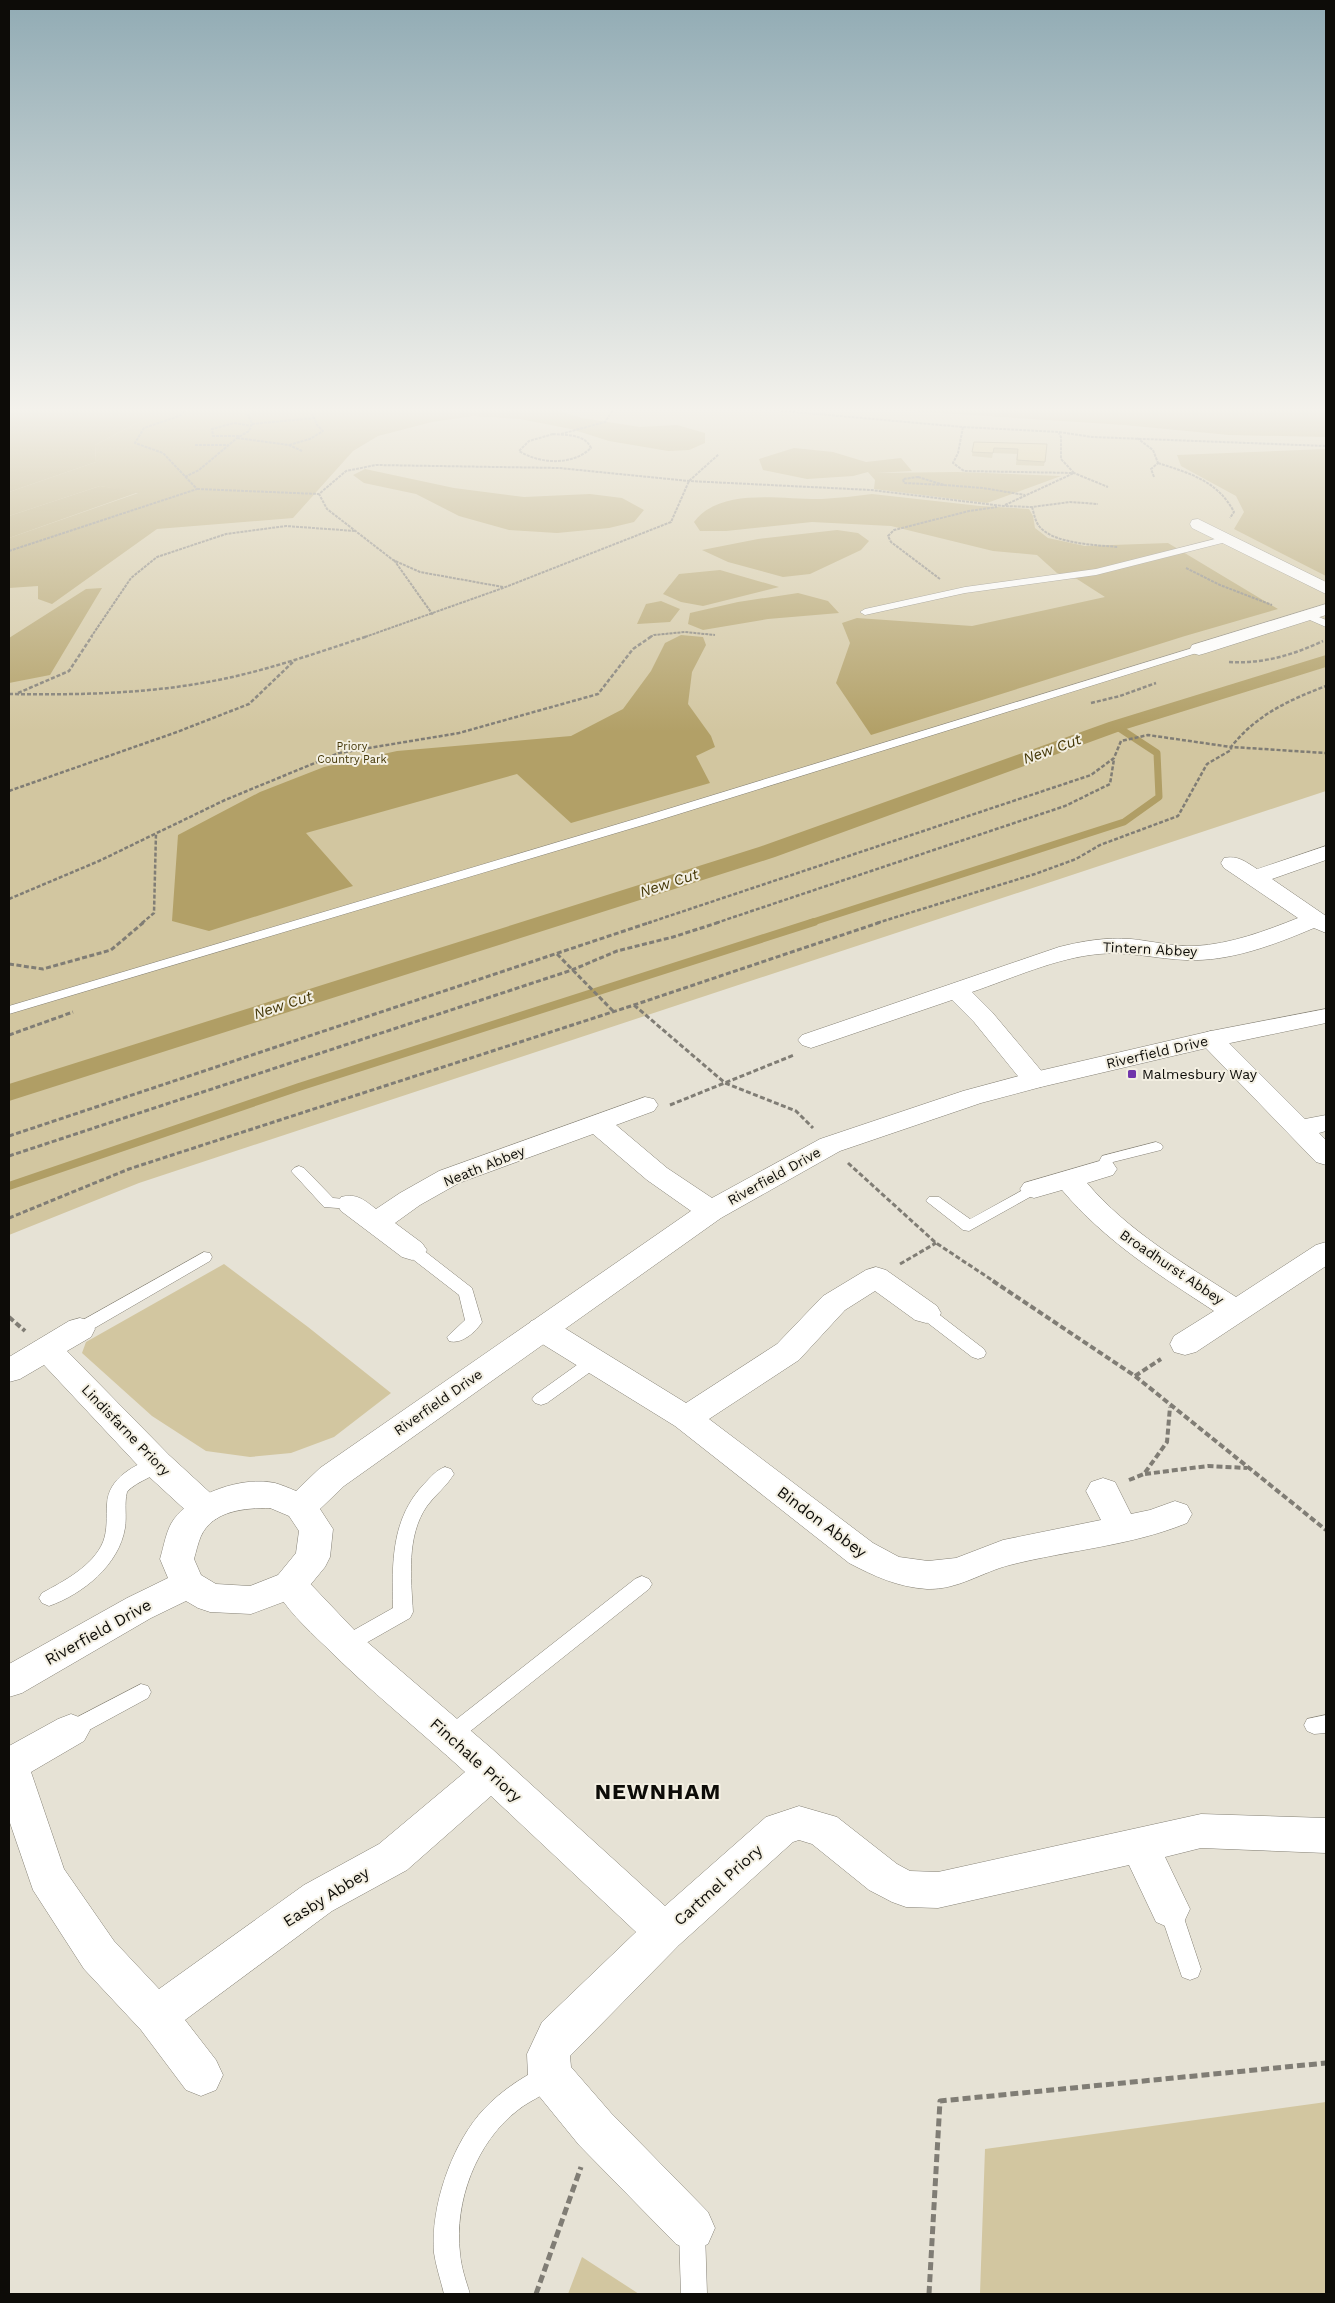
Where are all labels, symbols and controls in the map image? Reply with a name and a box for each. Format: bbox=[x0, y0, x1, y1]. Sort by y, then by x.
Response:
water label: New Cut bbox=[1020, 730, 1085, 768]
park label: Priory Country Park bbox=[317, 740, 387, 766]
water label: New Cut bbox=[637, 865, 702, 901]
street label: Tintern Abbey bbox=[1102, 939, 1199, 960]
water label: New Cut bbox=[251, 987, 316, 1023]
street label: Riverfield Drive bbox=[1105, 1033, 1209, 1071]
place label: Malmesbury Way bbox=[1142, 1066, 1258, 1082]
marker: Malmesbury Way bbox=[1126, 1068, 1138, 1080]
street label: Neath Abbey bbox=[441, 1142, 528, 1190]
street label: Riverfield Drive bbox=[725, 1144, 823, 1208]
street label: Broadhurst Abbey bbox=[1117, 1226, 1228, 1308]
street label: Riverfield Drive bbox=[391, 1366, 485, 1438]
street label: Lindisfarne Priory bbox=[78, 1381, 174, 1479]
street label: Bindon Abbey bbox=[774, 1482, 871, 1562]
street label: Riverfield Drive bbox=[41, 1595, 155, 1669]
street label: Finchale Priory bbox=[426, 1714, 526, 1806]
district label: NEWNHAM bbox=[595, 1779, 721, 1804]
street label: Cartmel Priory bbox=[670, 1840, 767, 1930]
street label: Easby Abbey bbox=[279, 1863, 373, 1931]

